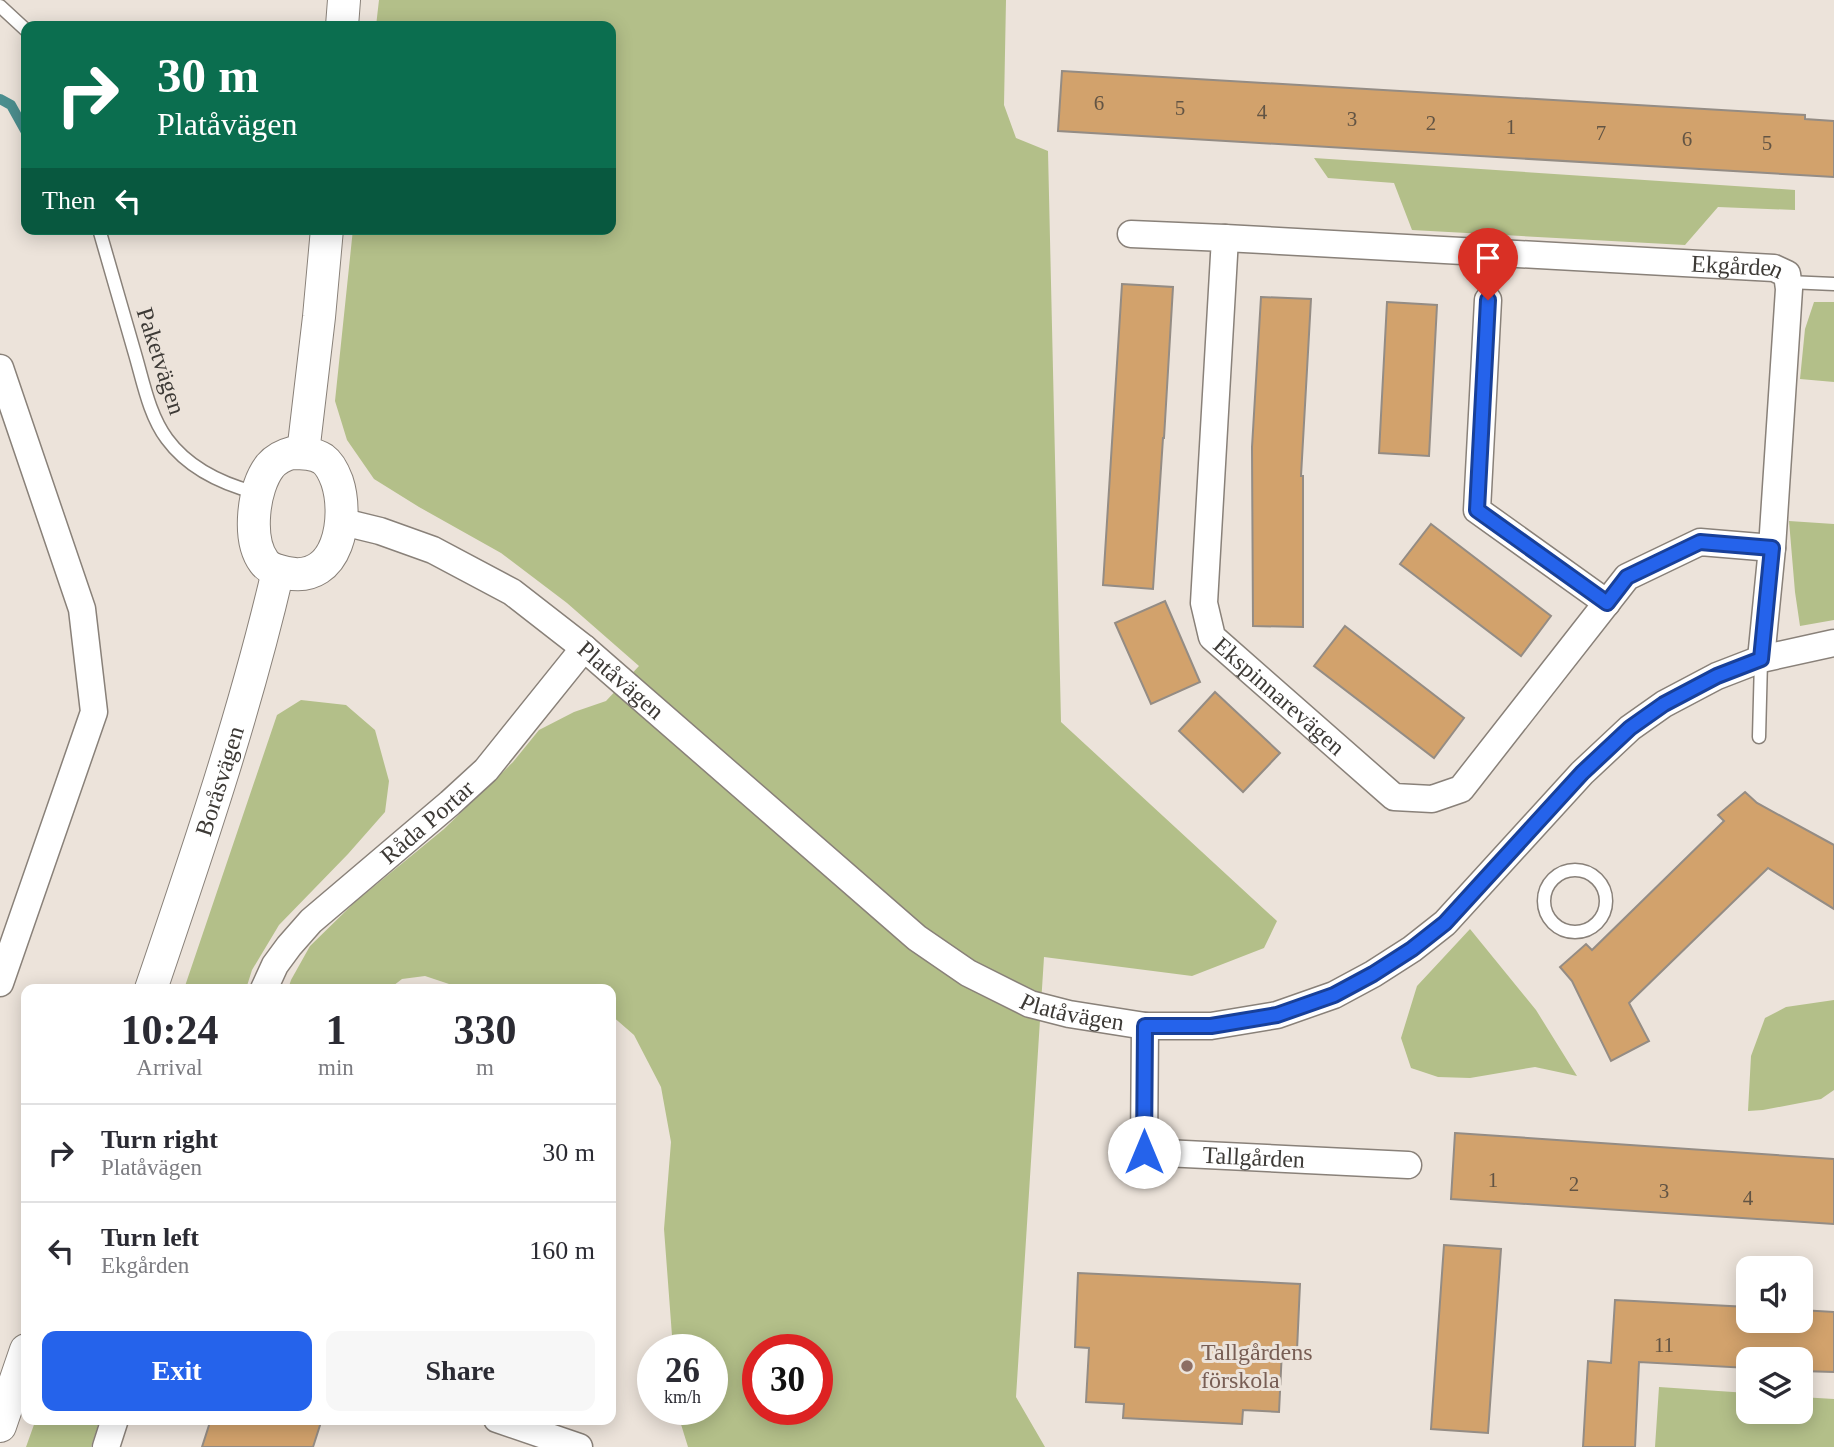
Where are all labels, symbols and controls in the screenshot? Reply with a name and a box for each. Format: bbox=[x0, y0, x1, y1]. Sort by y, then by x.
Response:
text: 30 m bbox=[157, 48, 259, 103]
icon: right bbox=[42, 49, 133, 140]
house number: 6 bbox=[1094, 91, 1104, 115]
house number: 5 bbox=[1175, 96, 1185, 120]
house number: 4 bbox=[1257, 100, 1268, 124]
text: Platåvägen bbox=[157, 106, 297, 142]
house number: 3 bbox=[1347, 107, 1357, 131]
house number: 2 bbox=[1426, 111, 1436, 135]
house number: 1 bbox=[1506, 115, 1516, 139]
house number: 7 bbox=[1596, 121, 1606, 145]
house number: 6 bbox=[1682, 127, 1692, 151]
house number: 5 bbox=[1762, 131, 1772, 155]
icon: left bbox=[109, 182, 147, 220]
text: Then bbox=[42, 186, 95, 215]
pin bbox=[1458, 228, 1518, 300]
icon: arrive bbox=[1469, 239, 1507, 277]
street label: Ekgården bbox=[1691, 251, 1788, 284]
street label: Paketvägen bbox=[132, 304, 190, 418]
street label: Ekspinnarevägen bbox=[1208, 632, 1350, 760]
street label: Platåvägen bbox=[573, 636, 669, 725]
street label: Boråsvägen bbox=[190, 723, 249, 839]
street label: Råda Portar bbox=[376, 775, 479, 869]
street label: Platåvägen bbox=[1016, 988, 1126, 1036]
text: 10:24 bbox=[121, 1007, 219, 1053]
text: 1 bbox=[325, 1007, 346, 1053]
text: 330 bbox=[453, 1007, 516, 1053]
text: Arrival bbox=[136, 1055, 203, 1080]
text: min bbox=[318, 1055, 354, 1080]
text: m bbox=[476, 1055, 494, 1080]
position arrow bbox=[1107, 1115, 1181, 1189]
text: Turn right bbox=[101, 1125, 218, 1154]
icon: right bbox=[42, 1134, 80, 1172]
text: 30 m bbox=[542, 1138, 595, 1167]
street label: Tallgården bbox=[1202, 1142, 1306, 1173]
text: Platåvägen bbox=[101, 1155, 202, 1180]
house number: 1 bbox=[1488, 1168, 1498, 1192]
house number: 2 bbox=[1569, 1172, 1579, 1196]
house number: 3 bbox=[1659, 1179, 1669, 1203]
house number: 4 bbox=[1743, 1186, 1754, 1210]
text: Turn left bbox=[101, 1223, 199, 1252]
icon: left bbox=[42, 1232, 80, 1270]
text: 160 m bbox=[529, 1236, 595, 1265]
text: Ekgården bbox=[101, 1253, 189, 1278]
map controls bbox=[1736, 1256, 1813, 1424]
button: sound bbox=[1736, 1256, 1813, 1333]
button: Exit bbox=[42, 1331, 312, 1411]
button: Share bbox=[326, 1331, 595, 1411]
house number: 11 bbox=[1654, 1333, 1674, 1357]
speed limit sign: 30 bbox=[742, 1334, 833, 1425]
place label: Tallgårdens förskola bbox=[1201, 1339, 1313, 1393]
button: layers bbox=[1736, 1347, 1813, 1424]
text: 26 bbox=[665, 1351, 700, 1390]
marker: Tallgårdens förskola bbox=[1179, 1358, 1195, 1374]
text: km/h bbox=[664, 1387, 701, 1407]

